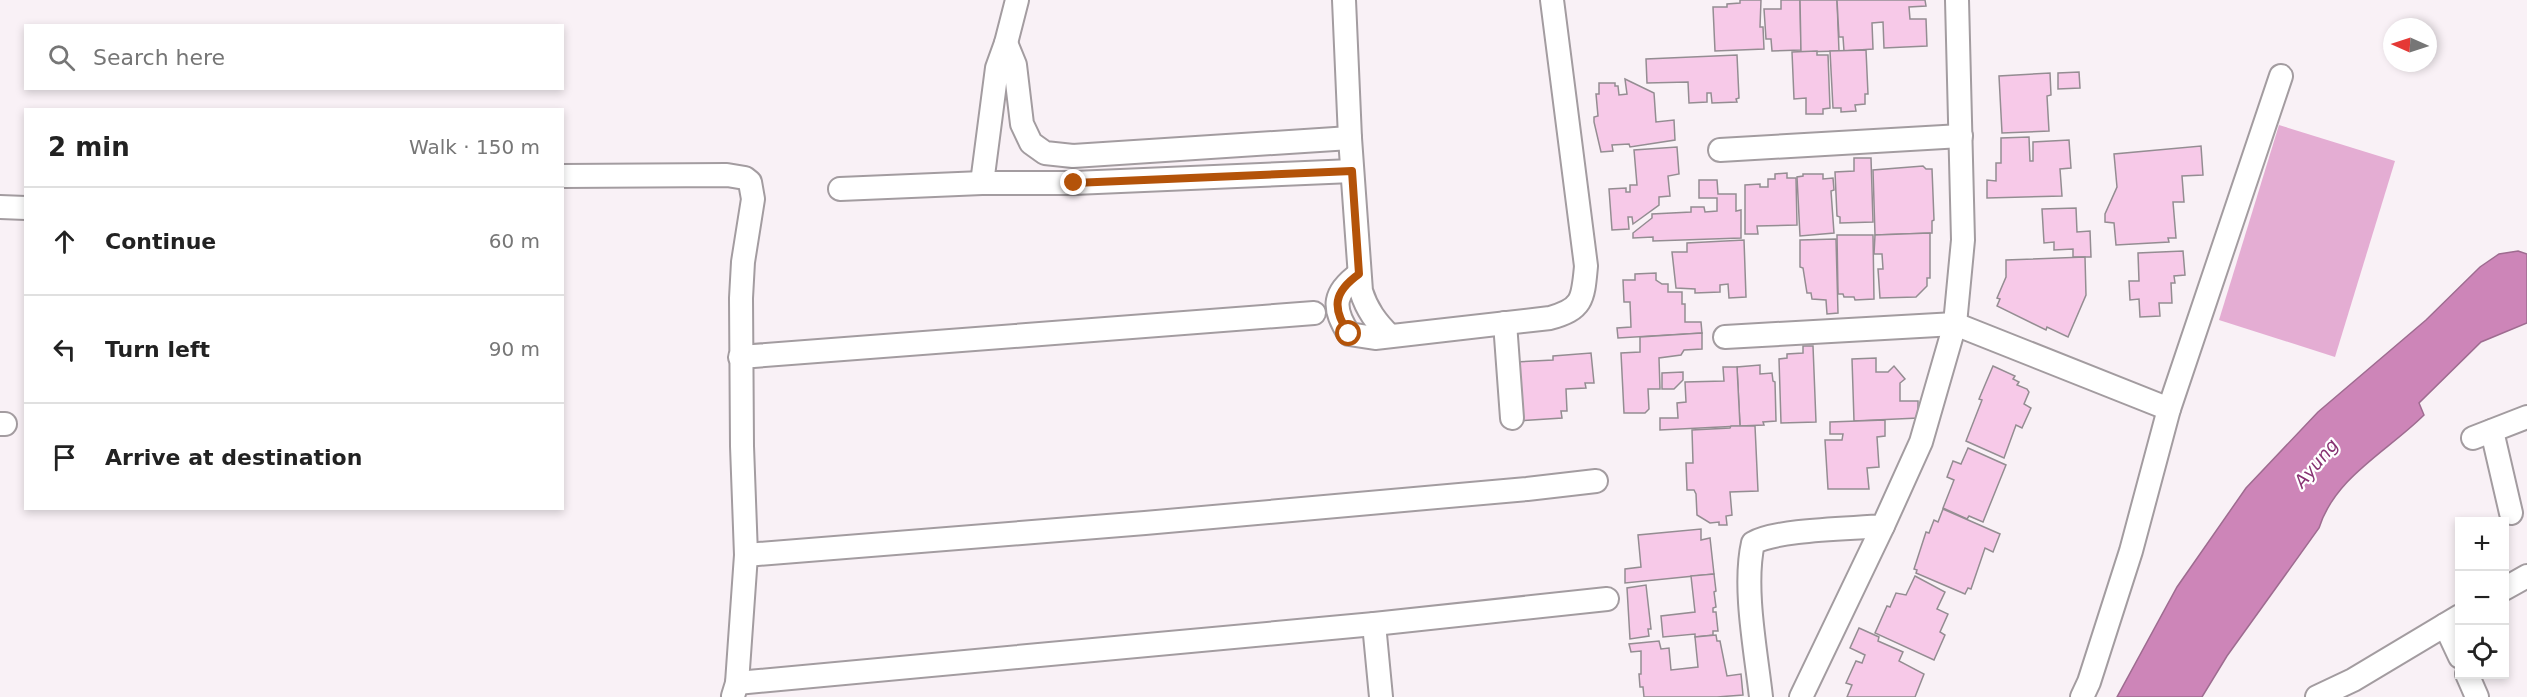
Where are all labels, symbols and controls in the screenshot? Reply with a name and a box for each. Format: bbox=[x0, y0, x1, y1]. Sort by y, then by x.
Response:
north arrow bbox=[2383, 18, 2437, 72]
search box bbox=[24, 24, 564, 90]
icon: search bbox=[45, 41, 78, 74]
text: Search here bbox=[93, 45, 225, 70]
text: 2 min bbox=[48, 132, 130, 162]
text: Walk · 150 m bbox=[409, 135, 540, 159]
route end bbox=[1060, 169, 1086, 195]
icon: ahead bbox=[48, 225, 81, 258]
text: Continue bbox=[105, 229, 216, 254]
text: 60 m bbox=[489, 229, 540, 253]
route start bbox=[1335, 320, 1361, 346]
icon: left bbox=[48, 333, 81, 366]
text: Turn left bbox=[105, 337, 210, 362]
text: 90 m bbox=[489, 337, 540, 361]
water label: Ayung bbox=[2289, 434, 2342, 492]
icon: arrive bbox=[48, 441, 81, 474]
text: Arrive at destination bbox=[105, 445, 362, 470]
map controls bbox=[2455, 517, 2509, 679]
button: + bbox=[2455, 517, 2509, 571]
button: − bbox=[2455, 571, 2509, 625]
button: locate bbox=[2455, 625, 2509, 679]

